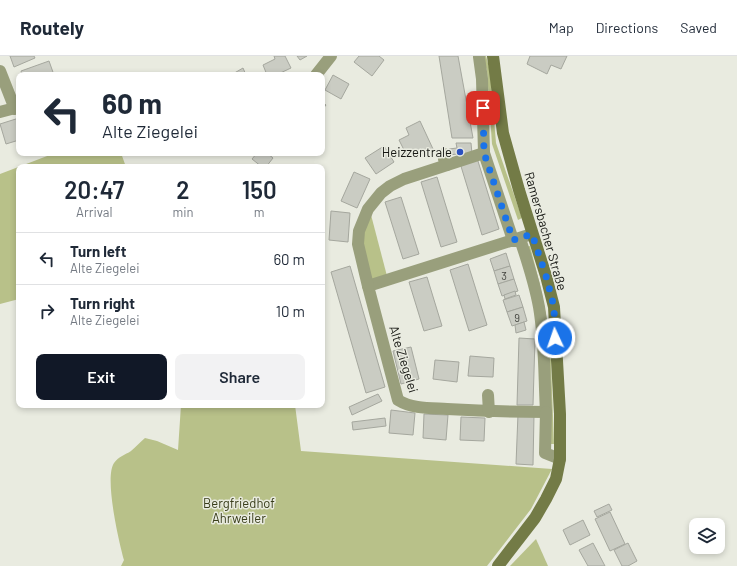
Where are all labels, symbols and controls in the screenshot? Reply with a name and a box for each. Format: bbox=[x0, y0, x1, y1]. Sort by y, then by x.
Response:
text: Routely bbox=[20, 16, 84, 39]
text: Map bbox=[549, 19, 574, 36]
text: Directions bbox=[596, 19, 658, 36]
text: Saved bbox=[680, 19, 717, 36]
text: 60 m bbox=[102, 86, 162, 120]
icon: left bbox=[36, 88, 88, 140]
pin bbox=[466, 91, 500, 125]
icon: arrive bbox=[472, 97, 494, 119]
text: Alte Ziegelei bbox=[102, 120, 198, 142]
place label: Heizzentrale bbox=[382, 144, 452, 160]
marker: Heizzentrale bbox=[455, 147, 465, 157]
street label: Ramersbacher Straße bbox=[521, 170, 571, 292]
text: 20:47 bbox=[64, 175, 124, 204]
text: 2 bbox=[176, 175, 190, 204]
text: 150 bbox=[242, 175, 277, 204]
text: Arrival bbox=[76, 204, 112, 220]
text: min bbox=[172, 204, 194, 220]
text: m bbox=[254, 204, 265, 220]
text: Turn left bbox=[70, 242, 126, 260]
icon: left bbox=[36, 248, 58, 270]
text: 60 m bbox=[273, 250, 305, 268]
text: Alte Ziegelei bbox=[70, 260, 139, 276]
house number: 3 bbox=[501, 269, 507, 282]
text: Turn right bbox=[70, 294, 135, 312]
icon: right bbox=[36, 300, 58, 322]
text: 10 m bbox=[276, 302, 305, 320]
house number: 9 bbox=[514, 311, 520, 324]
text: Alte Ziegelei bbox=[70, 312, 139, 328]
position arrow bbox=[534, 317, 576, 359]
street label: Alte Ziegelei bbox=[386, 323, 422, 395]
button: Exit bbox=[36, 354, 167, 400]
button: Share bbox=[175, 354, 305, 400]
park label: Bergfriedhof Ahrweiler bbox=[203, 495, 275, 526]
map controls bbox=[689, 518, 725, 554]
button: layers bbox=[689, 518, 725, 554]

